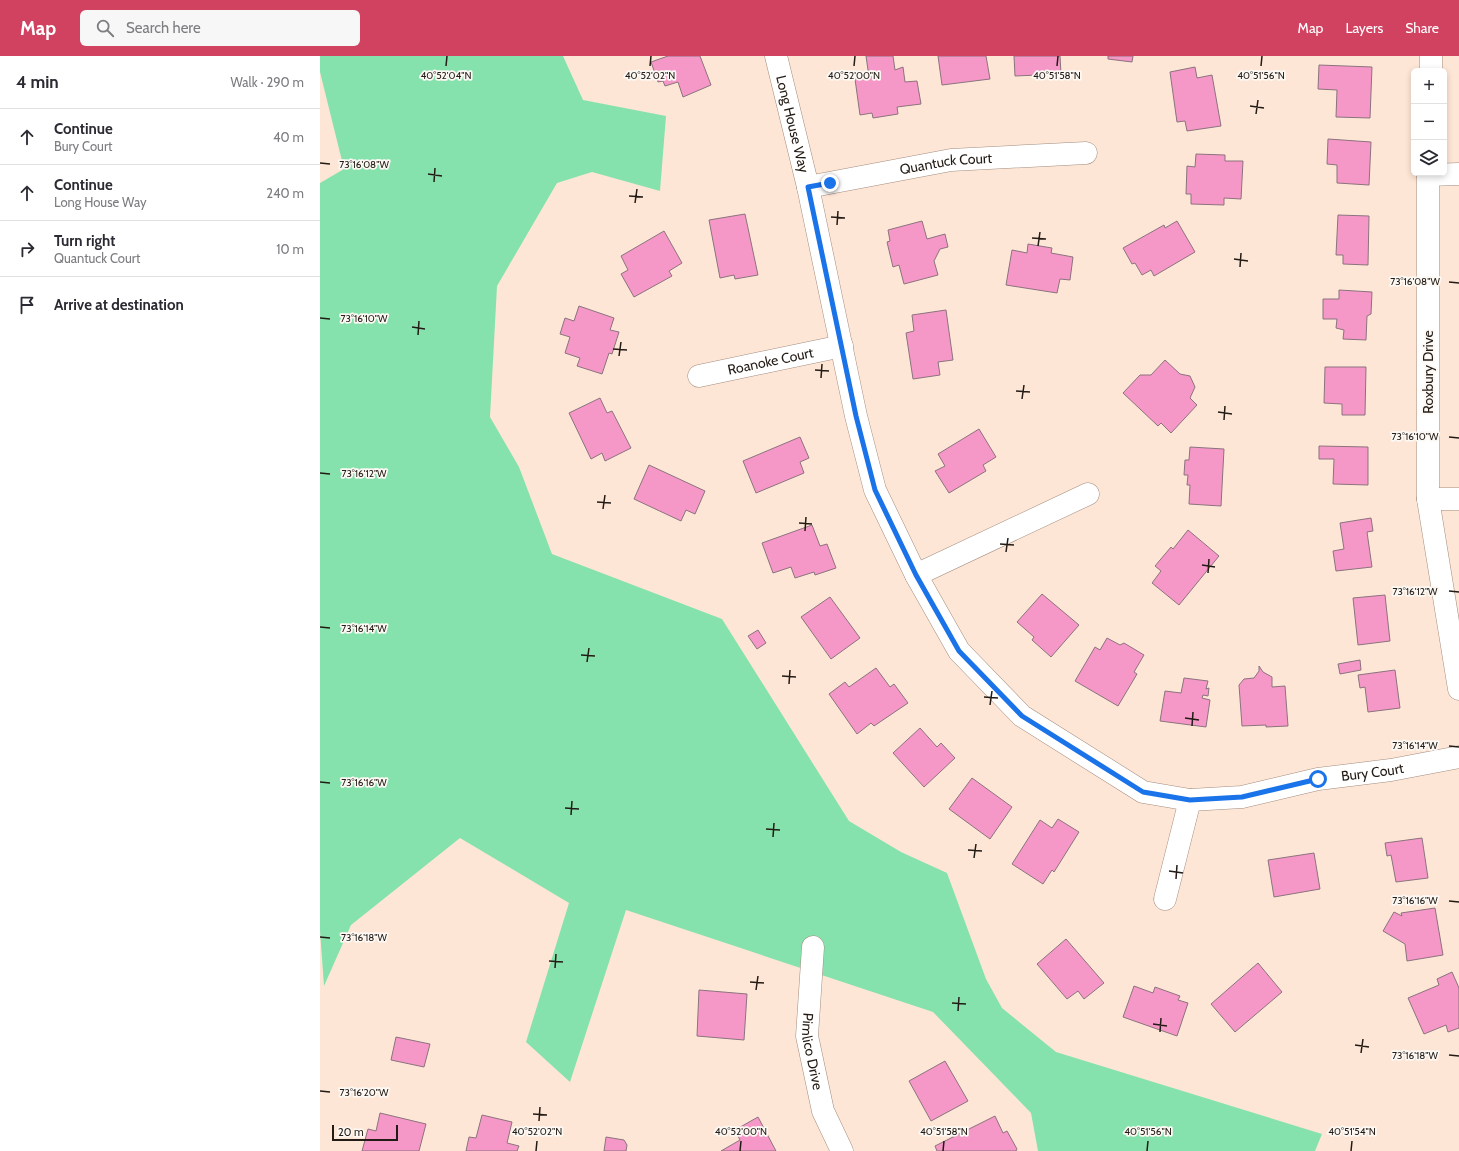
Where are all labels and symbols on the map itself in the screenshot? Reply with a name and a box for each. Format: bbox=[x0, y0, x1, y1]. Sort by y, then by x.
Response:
text: 40°52'04"N bbox=[421, 69, 471, 82]
text: 40°52'02"N bbox=[625, 69, 675, 82]
text: 40°52'00"N bbox=[828, 69, 880, 82]
text: 40°51'58"N bbox=[1033, 69, 1081, 82]
text: 40°51'56"N bbox=[1237, 69, 1285, 82]
street label: Long House Way bbox=[772, 73, 813, 175]
street label: Quantuck Court bbox=[898, 149, 993, 178]
text: 73°16'08"W bbox=[339, 158, 389, 171]
route end bbox=[821, 174, 839, 192]
text: 73°16'08"W bbox=[1390, 275, 1440, 288]
text: 73°16'10"W bbox=[341, 312, 388, 325]
street label: Roxbury Drive bbox=[1419, 330, 1437, 414]
street label: Roanoke Court bbox=[726, 343, 815, 379]
text: 73°16'10"W bbox=[1392, 430, 1439, 443]
text: 73°16'12"W bbox=[341, 467, 387, 480]
text: 73°16'12"W bbox=[1392, 585, 1438, 598]
text: 73°16'14"W bbox=[341, 622, 387, 635]
text: 73°16'14"W bbox=[1392, 739, 1438, 752]
street label: Bury Court bbox=[1340, 759, 1405, 785]
route start bbox=[1309, 770, 1327, 788]
text: 73°16'16"W bbox=[341, 776, 387, 789]
text: 73°16'16"W bbox=[1392, 894, 1438, 907]
text: 73°16'18"W bbox=[341, 931, 388, 944]
street label: Pimlico Drive bbox=[798, 1012, 827, 1091]
text: 73°16'18"W bbox=[1392, 1049, 1439, 1062]
text: 73°16'20"W bbox=[340, 1086, 389, 1099]
scale bar bbox=[332, 1123, 398, 1142]
text: 40°52'02"N bbox=[512, 1125, 562, 1138]
text: 40°52'00"N bbox=[715, 1125, 767, 1138]
text: 40°51'58"N bbox=[920, 1125, 968, 1138]
text: 40°51'56"N bbox=[1124, 1125, 1172, 1138]
text: 40°51'54"N bbox=[1328, 1125, 1376, 1138]

